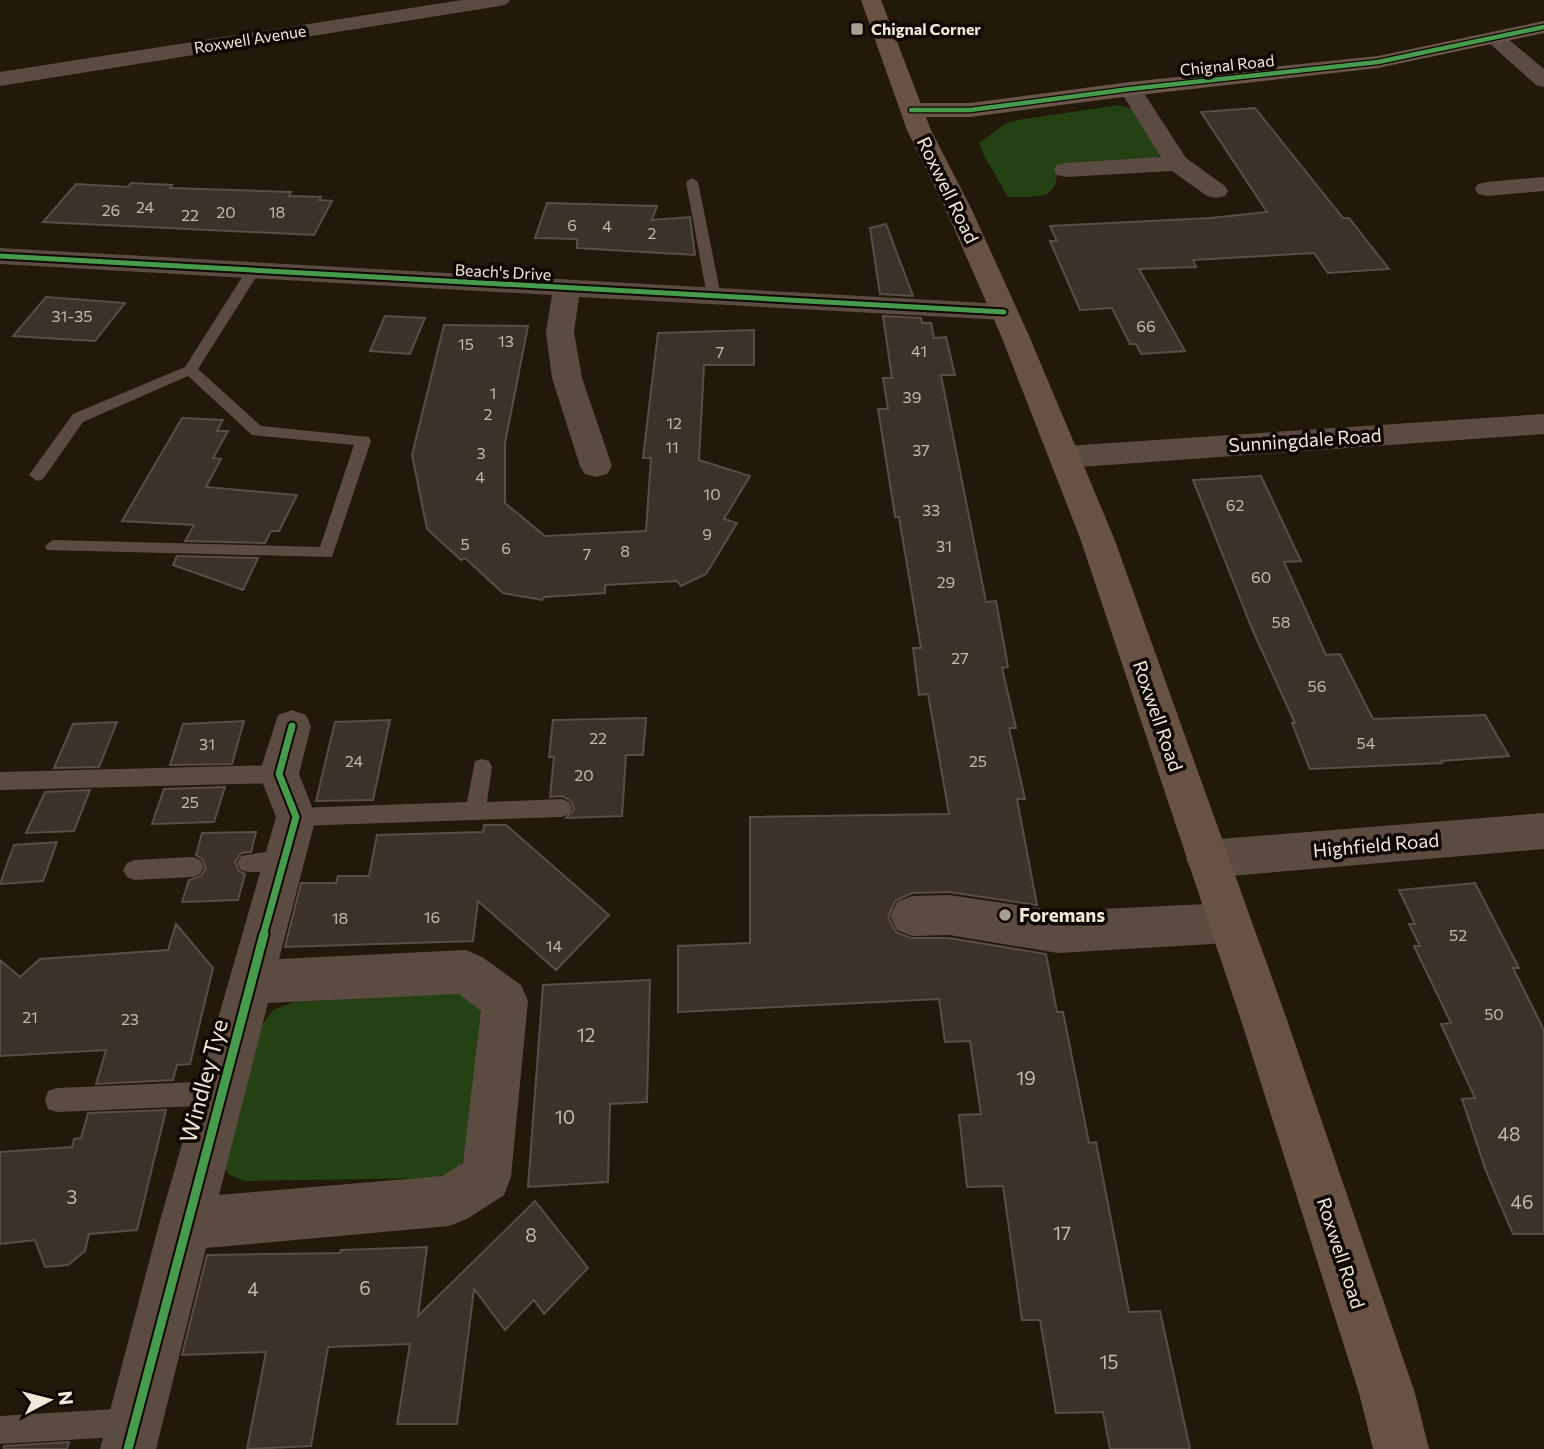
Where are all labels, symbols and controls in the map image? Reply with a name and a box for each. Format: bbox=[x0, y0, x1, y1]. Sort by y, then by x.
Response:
place label: Chignal Corner bbox=[871, 19, 981, 38]
street label: Roxwell Avenue bbox=[192, 20, 307, 57]
marker: Chignal Corner bbox=[849, 21, 865, 37]
street label: Chignal Road bbox=[1179, 50, 1275, 79]
street label: Roxwell Road bbox=[913, 133, 984, 247]
house number: 24 bbox=[136, 197, 154, 216]
house number: 26 bbox=[102, 200, 120, 219]
house number: 20 bbox=[216, 202, 236, 221]
house number: 18 bbox=[269, 202, 285, 221]
house number: 22 bbox=[181, 205, 199, 224]
house number: 6 bbox=[567, 215, 577, 234]
house number: 4 bbox=[602, 216, 612, 235]
house number: 2 bbox=[648, 223, 657, 242]
street label: Beach's Drive bbox=[454, 259, 552, 284]
house number: 31-35 bbox=[51, 306, 93, 325]
house number: 66 bbox=[1136, 316, 1156, 335]
house number: 13 bbox=[498, 331, 514, 350]
house number: 15 bbox=[458, 334, 474, 353]
house number: 41 bbox=[911, 341, 927, 360]
house number: 7 bbox=[716, 342, 724, 361]
house number: 1 bbox=[490, 383, 496, 402]
house number: 39 bbox=[903, 387, 921, 406]
house number: 2 bbox=[484, 404, 493, 423]
house number: 12 bbox=[666, 413, 682, 432]
street label: Sunningdale Road bbox=[1228, 423, 1382, 456]
house number: 11 bbox=[665, 437, 679, 456]
house number: 37 bbox=[912, 440, 930, 459]
house number: 3 bbox=[476, 443, 486, 462]
house number: 4 bbox=[475, 467, 485, 486]
house number: 10 bbox=[703, 484, 721, 503]
house number: 62 bbox=[1226, 495, 1244, 514]
house number: 33 bbox=[922, 500, 940, 519]
house number: 9 bbox=[702, 524, 712, 543]
house number: 5 bbox=[460, 534, 470, 553]
house number: 31 bbox=[936, 536, 952, 555]
house number: 6 bbox=[501, 538, 511, 557]
house number: 8 bbox=[620, 541, 630, 560]
house number: 7 bbox=[583, 544, 591, 563]
house number: 60 bbox=[1251, 567, 1271, 586]
house number: 29 bbox=[937, 572, 955, 591]
house number: 58 bbox=[1272, 612, 1290, 631]
house number: 27 bbox=[951, 648, 969, 667]
street label: Roxwell Road bbox=[1129, 657, 1188, 774]
house number: 56 bbox=[1308, 676, 1326, 695]
house number: 22 bbox=[589, 728, 607, 747]
house number: 54 bbox=[1357, 733, 1376, 752]
house number: 31 bbox=[199, 734, 215, 753]
house number: 24 bbox=[345, 751, 363, 770]
house number: 25 bbox=[969, 751, 987, 770]
house number: 20 bbox=[574, 765, 594, 784]
house number: 25 bbox=[181, 792, 199, 811]
street label: Highfield Road bbox=[1312, 828, 1440, 861]
place label: Foremans bbox=[1019, 903, 1105, 926]
house number: 16 bbox=[424, 907, 440, 926]
marker: Foremans bbox=[997, 907, 1013, 923]
house number: 18 bbox=[332, 908, 348, 927]
house number: 52 bbox=[1449, 925, 1467, 944]
house number: 14 bbox=[546, 936, 563, 955]
house number: 50 bbox=[1484, 1004, 1504, 1023]
house number: 21 bbox=[22, 1007, 38, 1026]
house number: 23 bbox=[121, 1009, 139, 1028]
street label: Windley Tye bbox=[173, 1016, 233, 1146]
house number: 12 bbox=[577, 1023, 595, 1046]
house number: 19 bbox=[1016, 1066, 1036, 1089]
house number: 10 bbox=[555, 1105, 575, 1128]
house number: 48 bbox=[1498, 1122, 1520, 1145]
house number: 3 bbox=[67, 1185, 77, 1208]
house number: 46 bbox=[1511, 1190, 1533, 1213]
street label: Roxwell Road bbox=[1313, 1194, 1370, 1311]
house number: 17 bbox=[1053, 1221, 1071, 1244]
house number: 8 bbox=[525, 1223, 537, 1246]
house number: 6 bbox=[359, 1276, 371, 1299]
house number: 4 bbox=[247, 1277, 259, 1300]
house number: 15 bbox=[1099, 1350, 1119, 1373]
north arrow bbox=[14, 1365, 84, 1435]
text: N bbox=[54, 1389, 79, 1406]

